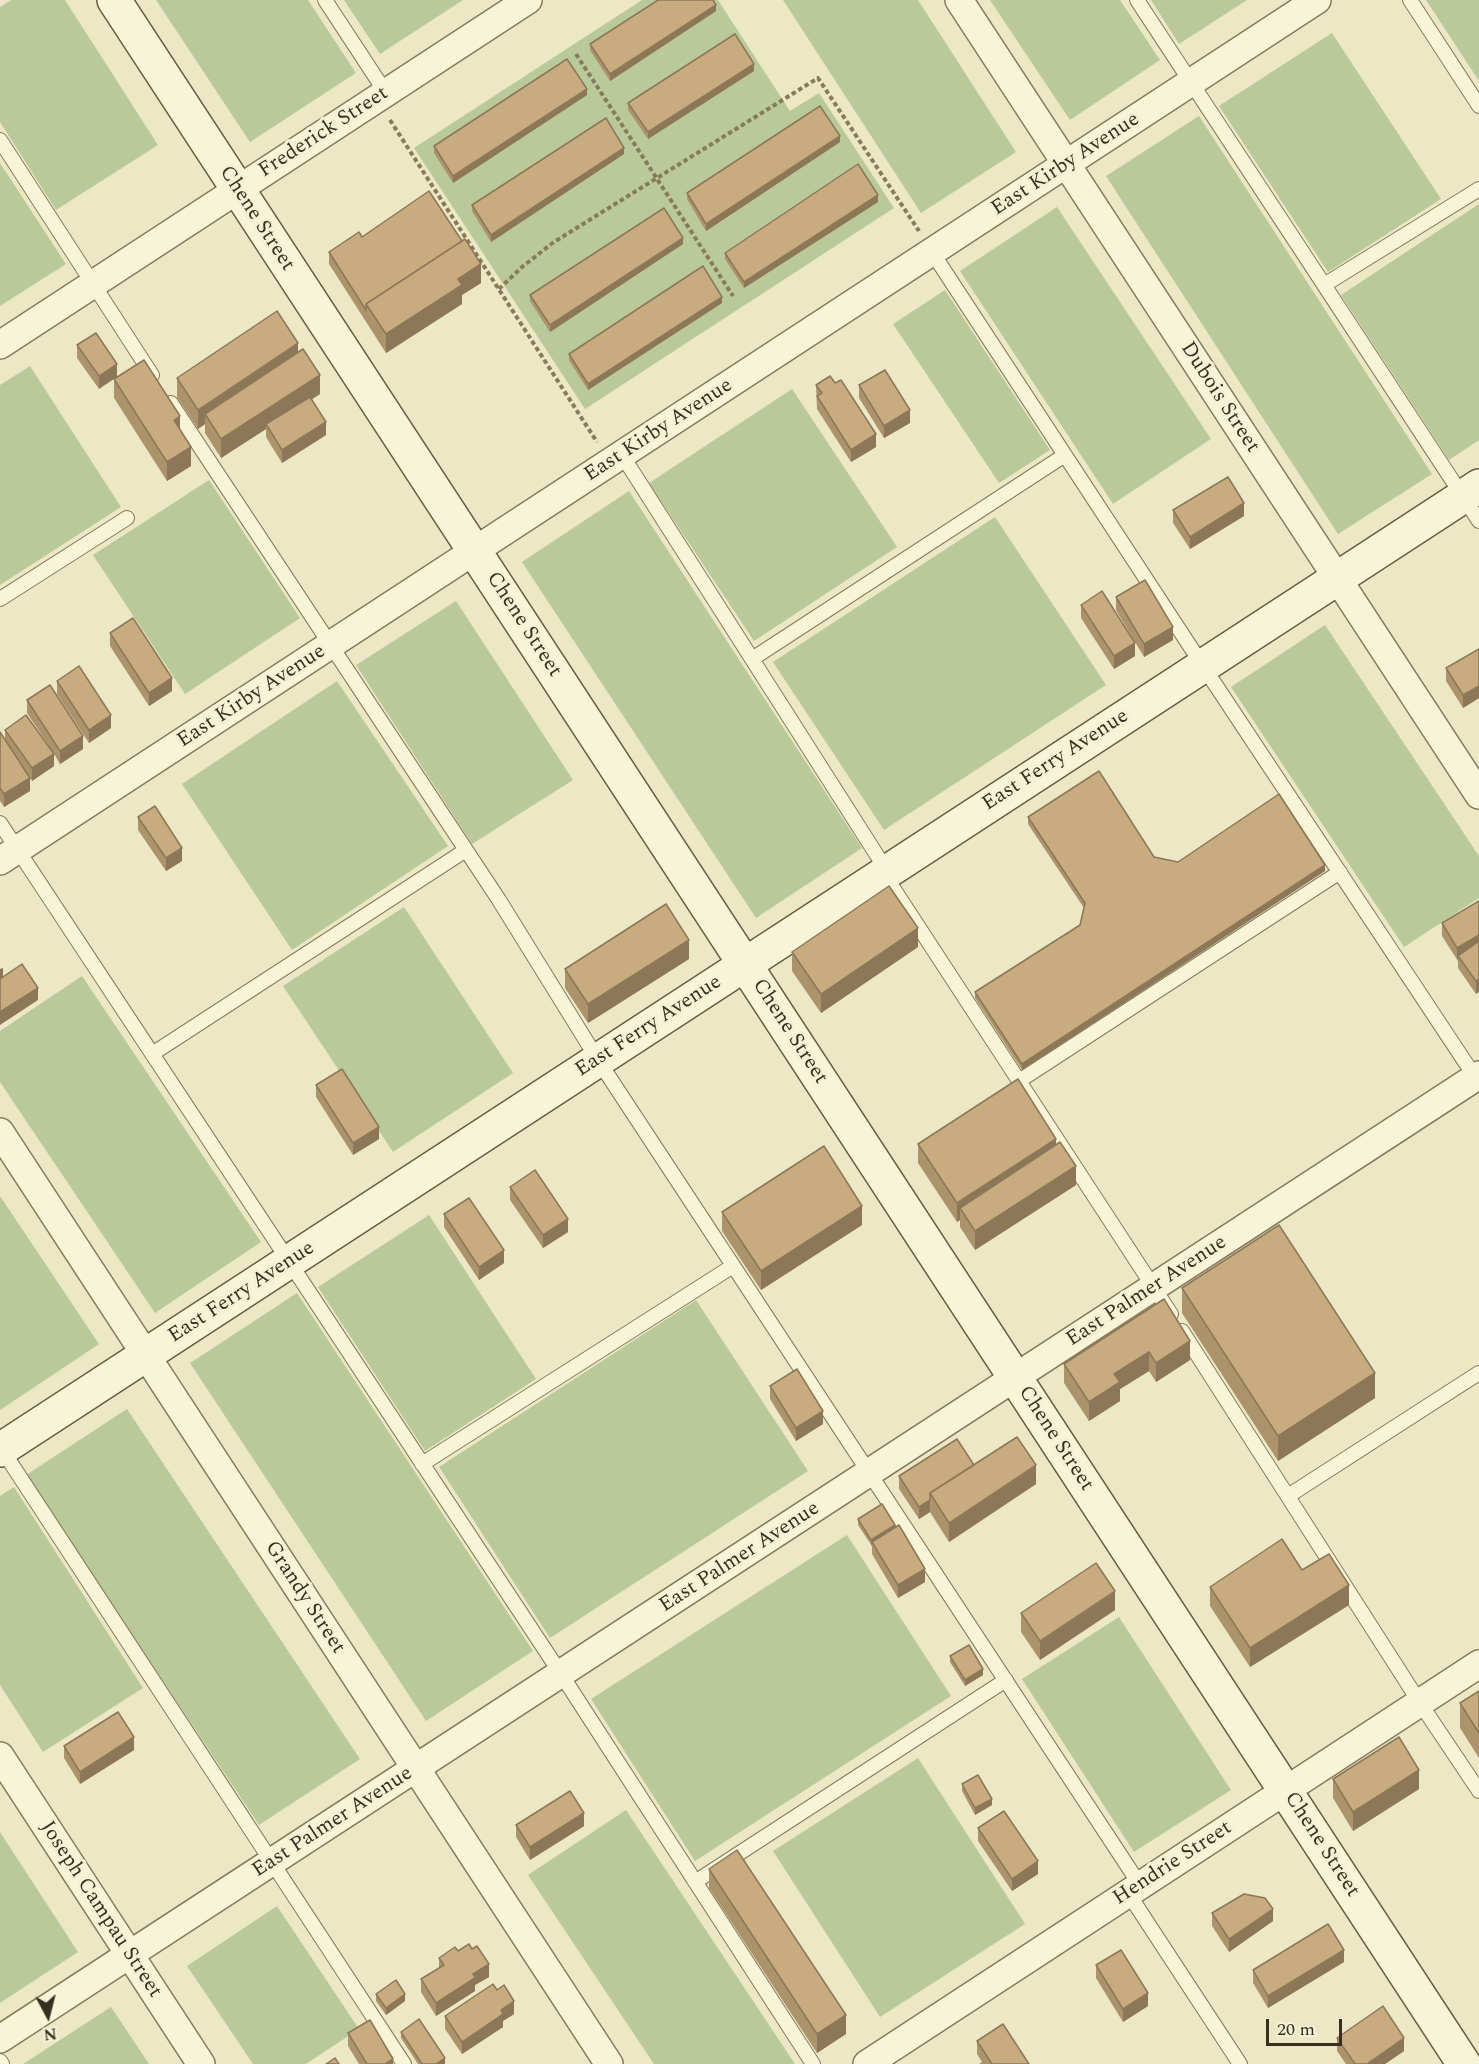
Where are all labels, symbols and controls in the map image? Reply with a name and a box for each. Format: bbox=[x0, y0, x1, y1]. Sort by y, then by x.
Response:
street label: Frederick Street bbox=[254, 82, 394, 184]
street label: East Kirby Avenue bbox=[987, 108, 1145, 222]
street label: Chene Street bbox=[213, 162, 299, 276]
street label: Dubois Street bbox=[1174, 338, 1264, 458]
street label: East Kirby Avenue bbox=[580, 374, 738, 488]
street label: Chene Street bbox=[480, 568, 566, 682]
street label: East Kirby Avenue bbox=[173, 640, 331, 754]
street label: East Ferry Avenue bbox=[978, 704, 1134, 818]
street label: East Ferry Avenue bbox=[571, 970, 727, 1084]
street label: Chene Street bbox=[746, 975, 832, 1089]
street label: East Palmer Avenue bbox=[1062, 1231, 1232, 1353]
street label: East Ferry Avenue bbox=[164, 1236, 320, 1350]
street label: Chene Street bbox=[1012, 1382, 1098, 1496]
street label: East Palmer Avenue bbox=[655, 1497, 825, 1619]
street label: Grandy Street bbox=[258, 1537, 350, 1659]
street label: East Palmer Avenue bbox=[248, 1762, 418, 1884]
street label: Chene Street bbox=[1278, 1788, 1364, 1902]
street label: Hendrie Street bbox=[1109, 1816, 1237, 1912]
street label: Joseph Campau Street bbox=[33, 1817, 167, 2003]
north arrow bbox=[18, 1986, 78, 2046]
scale bar bbox=[1269, 2007, 1346, 2045]
text: 20 m bbox=[1277, 2016, 1315, 2043]
text: N bbox=[42, 2021, 58, 2047]

